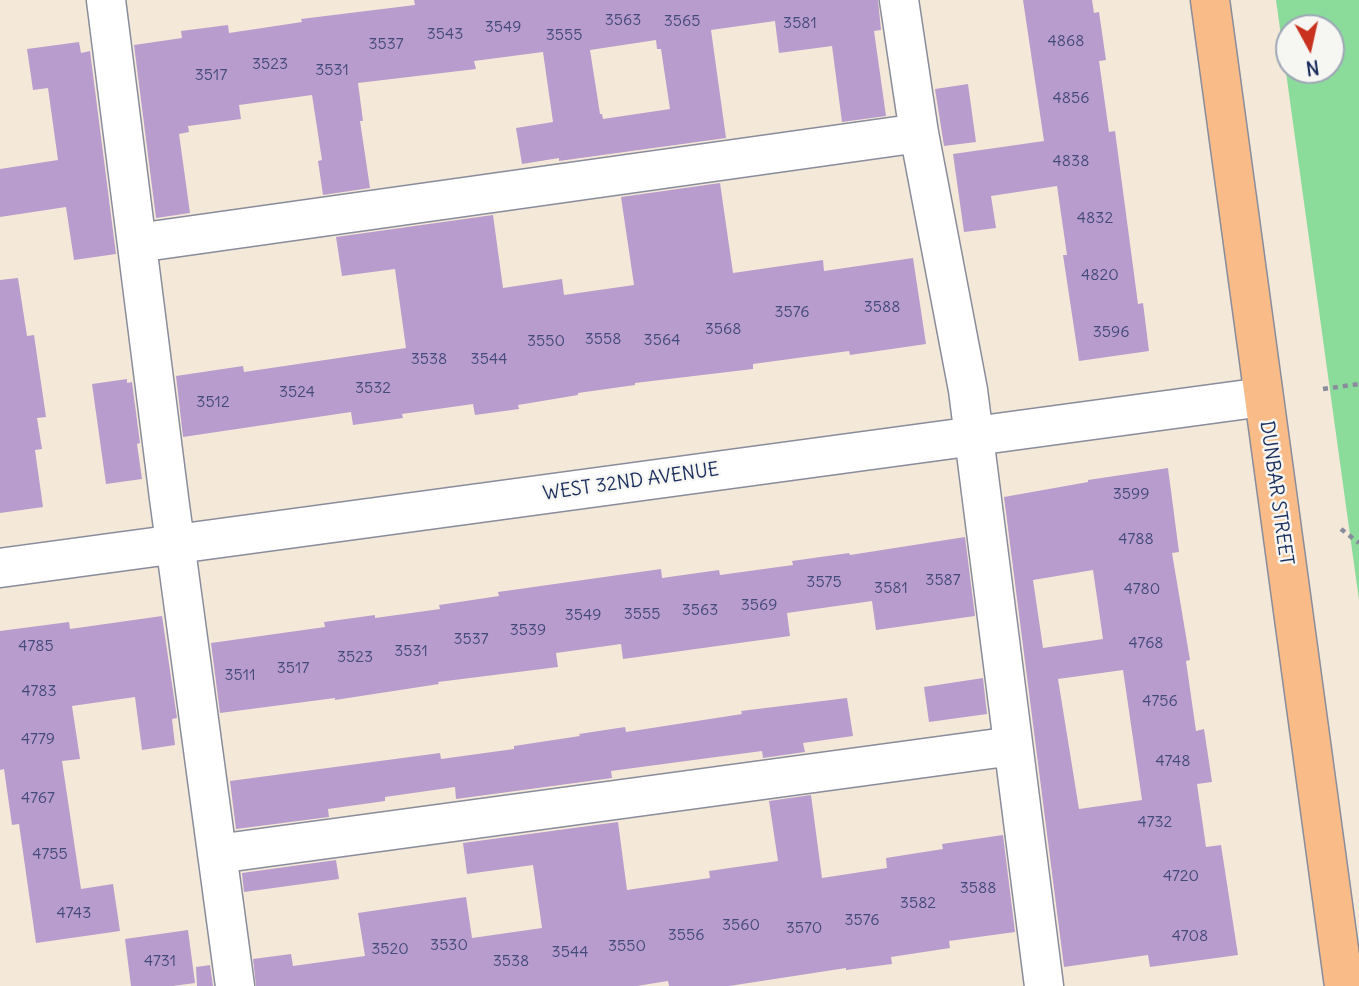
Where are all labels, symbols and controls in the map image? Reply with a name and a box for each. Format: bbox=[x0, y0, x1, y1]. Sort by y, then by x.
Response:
house number: 3563 bbox=[605, 10, 641, 30]
house number: 3565 bbox=[664, 11, 700, 31]
house number: 3581 bbox=[783, 13, 817, 33]
north arrow bbox=[1275, 14, 1345, 84]
house number: 3549 bbox=[485, 17, 521, 37]
house number: 3543 bbox=[427, 24, 463, 44]
house number: 3555 bbox=[546, 25, 582, 45]
house number: 4868 bbox=[1048, 31, 1084, 51]
house number: 3537 bbox=[368, 34, 404, 54]
house number: 3523 bbox=[252, 54, 288, 74]
text: N bbox=[1304, 55, 1321, 81]
house number: 3531 bbox=[315, 60, 349, 80]
house number: 3517 bbox=[195, 65, 227, 85]
house number: 4856 bbox=[1053, 88, 1089, 108]
house number: 4838 bbox=[1053, 151, 1089, 171]
house number: 4832 bbox=[1077, 208, 1113, 228]
house number: 4820 bbox=[1081, 265, 1119, 285]
house number: 3588 bbox=[864, 297, 900, 317]
house number: 3576 bbox=[774, 302, 810, 322]
house number: 3568 bbox=[705, 319, 741, 339]
house number: 3596 bbox=[1093, 322, 1129, 342]
house number: 3558 bbox=[585, 329, 621, 349]
house number: 3564 bbox=[644, 330, 680, 350]
house number: 3550 bbox=[527, 331, 565, 351]
house number: 3538 bbox=[411, 349, 447, 369]
house number: 3544 bbox=[471, 349, 507, 369]
house number: 3532 bbox=[355, 378, 391, 398]
house number: 3524 bbox=[279, 382, 315, 402]
house number: 3512 bbox=[196, 392, 230, 412]
street label: DUNBAR STREET bbox=[1255, 419, 1297, 567]
street label: WEST 32ND AVENUE bbox=[541, 458, 721, 506]
house number: 3599 bbox=[1113, 484, 1149, 504]
house number: 4788 bbox=[1118, 529, 1154, 549]
house number: 3587 bbox=[925, 570, 961, 590]
house number: 3575 bbox=[806, 572, 842, 592]
house number: 3581 bbox=[874, 578, 908, 598]
house number: 4780 bbox=[1124, 579, 1160, 599]
house number: 3569 bbox=[741, 595, 777, 615]
house number: 3563 bbox=[682, 600, 718, 620]
house number: 3555 bbox=[624, 604, 660, 624]
house number: 3549 bbox=[565, 605, 601, 625]
house number: 3539 bbox=[510, 620, 546, 640]
house number: 3537 bbox=[453, 629, 489, 649]
house number: 4768 bbox=[1128, 633, 1164, 653]
house number: 4785 bbox=[18, 636, 54, 656]
house number: 3531 bbox=[394, 641, 428, 661]
house number: 3523 bbox=[337, 647, 373, 667]
house number: 3517 bbox=[277, 658, 309, 678]
house number: 3511 bbox=[225, 665, 255, 685]
house number: 4783 bbox=[21, 681, 57, 701]
house number: 4756 bbox=[1142, 691, 1178, 711]
house number: 4779 bbox=[21, 729, 55, 749]
house number: 4748 bbox=[1155, 751, 1191, 771]
house number: 4767 bbox=[21, 788, 55, 808]
house number: 4732 bbox=[1138, 812, 1172, 832]
house number: 4755 bbox=[32, 844, 68, 864]
house number: 4720 bbox=[1163, 866, 1199, 886]
house number: 3588 bbox=[960, 878, 996, 898]
house number: 3582 bbox=[900, 893, 936, 913]
house number: 4743 bbox=[57, 903, 91, 923]
house number: 3576 bbox=[844, 910, 880, 930]
house number: 3560 bbox=[722, 915, 760, 935]
house number: 3570 bbox=[786, 918, 822, 938]
house number: 3556 bbox=[668, 925, 704, 945]
house number: 4708 bbox=[1172, 926, 1208, 946]
house number: 3530 bbox=[430, 935, 468, 955]
house number: 3550 bbox=[608, 936, 646, 956]
house number: 3520 bbox=[371, 939, 409, 959]
house number: 3544 bbox=[552, 942, 588, 962]
house number: 4731 bbox=[144, 951, 176, 971]
house number: 3538 bbox=[493, 951, 529, 971]

